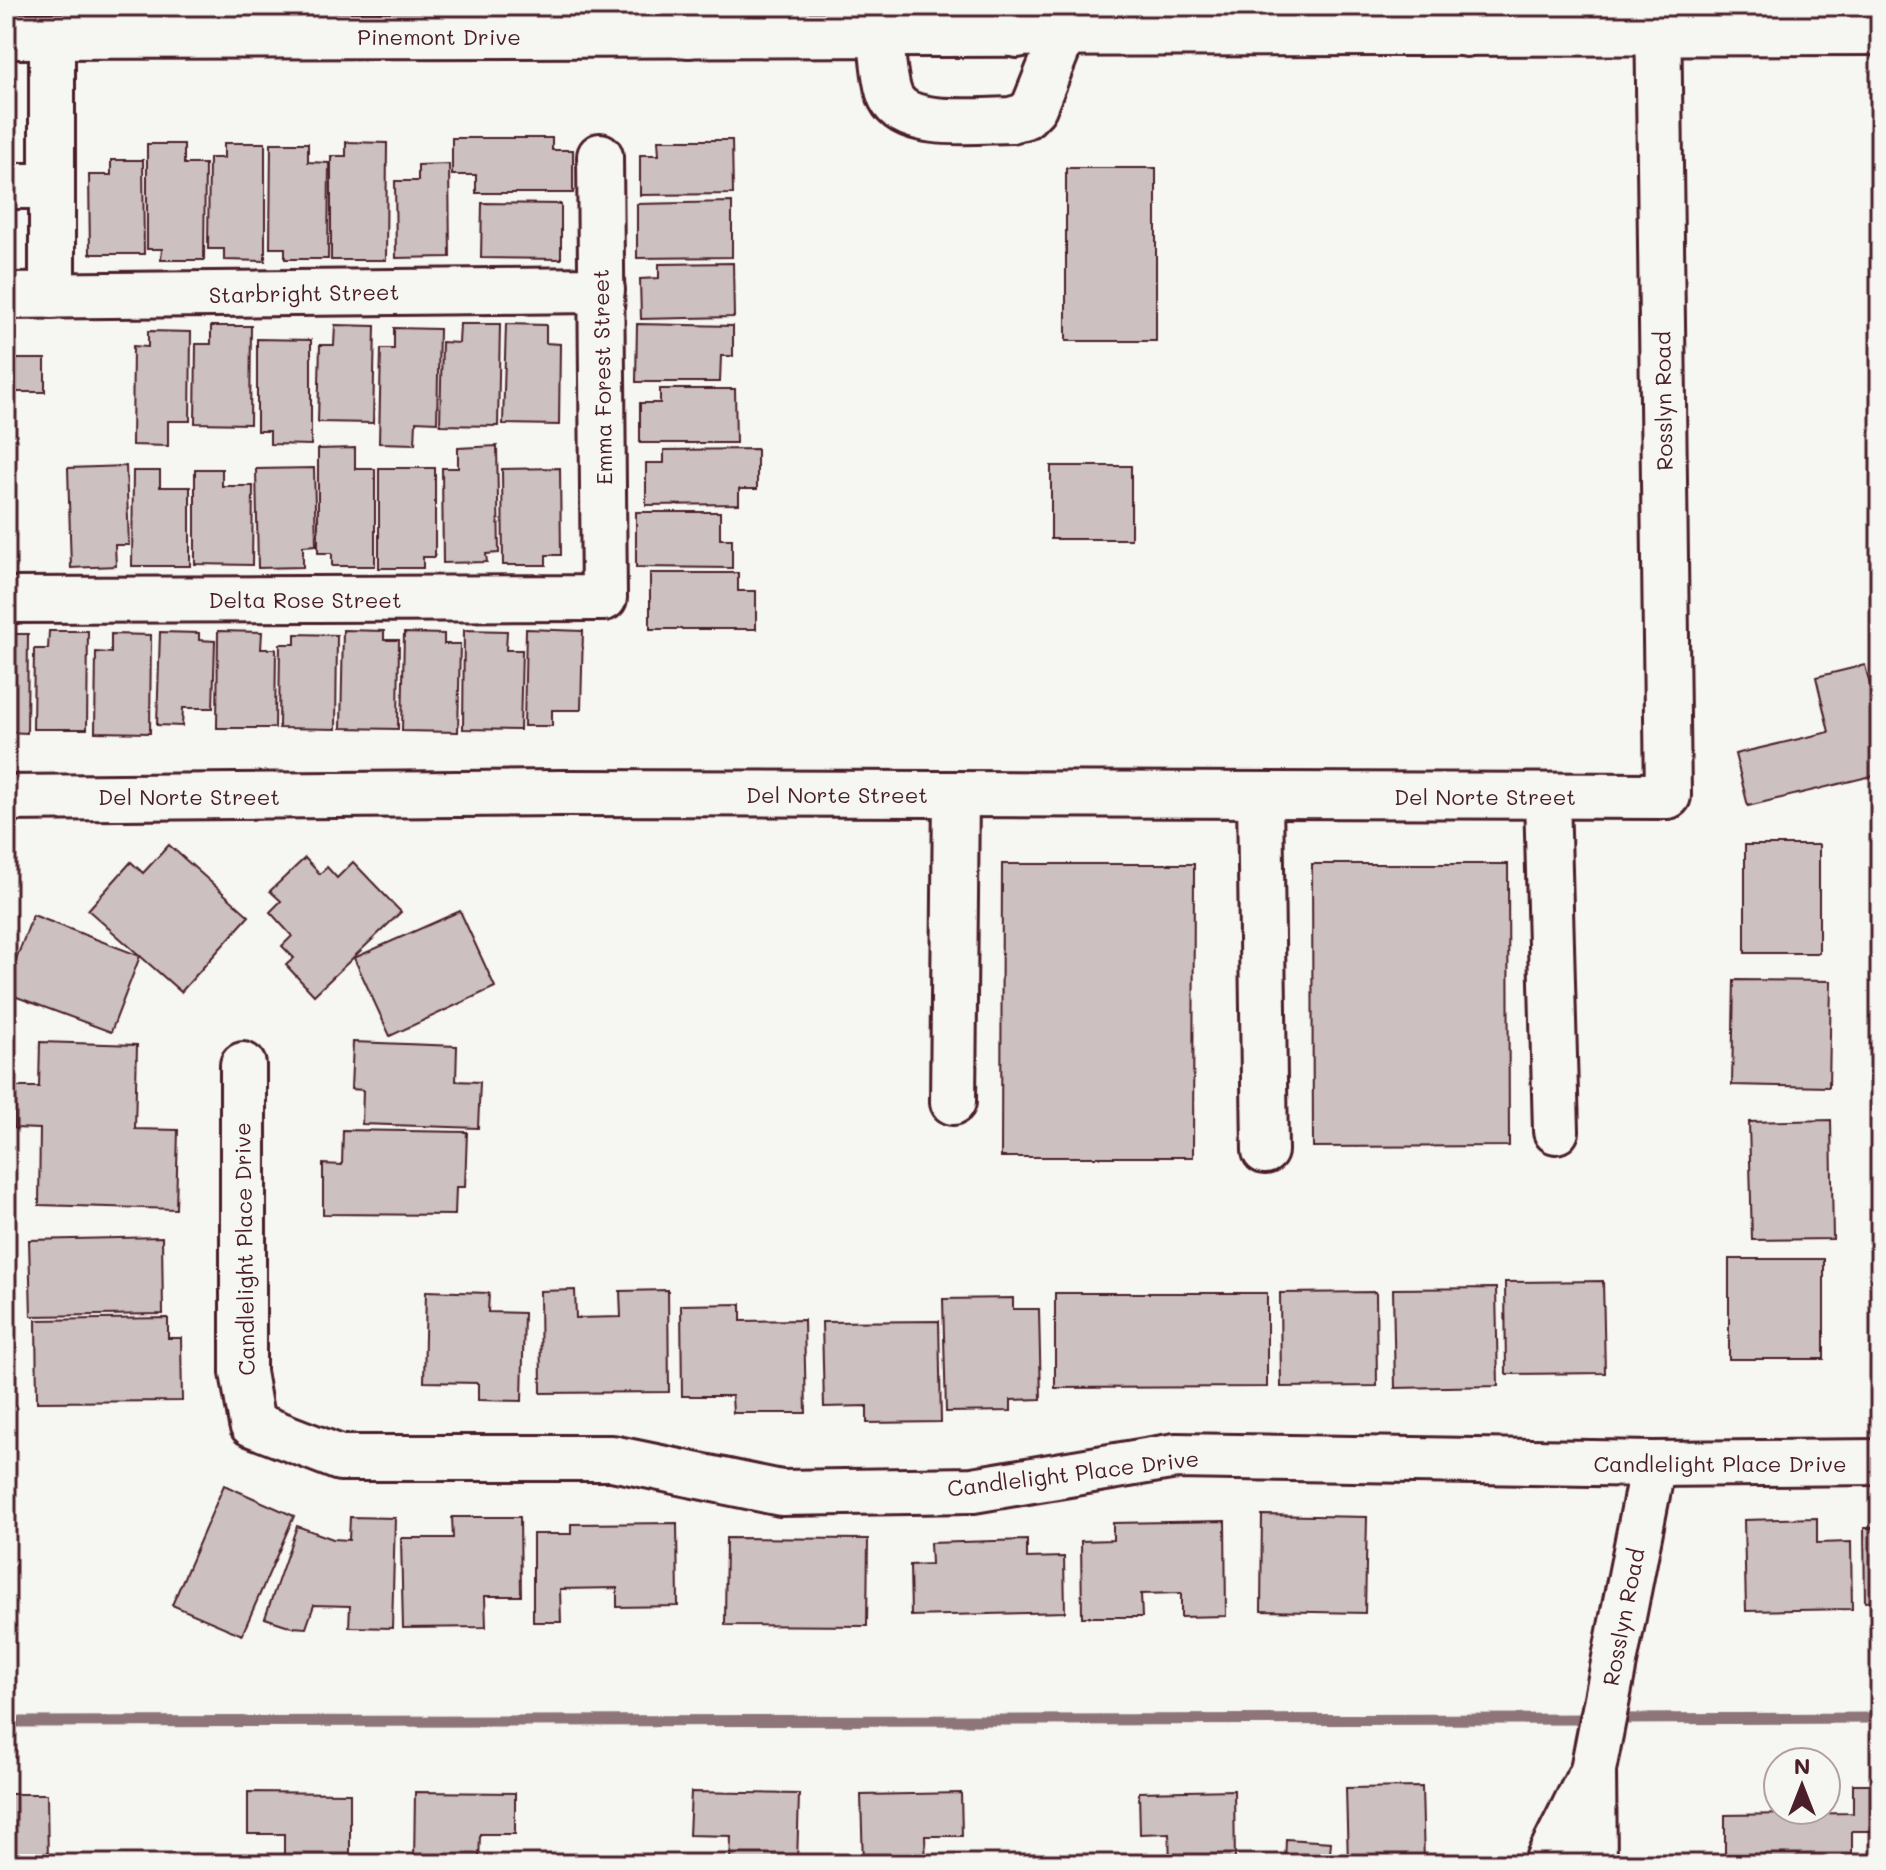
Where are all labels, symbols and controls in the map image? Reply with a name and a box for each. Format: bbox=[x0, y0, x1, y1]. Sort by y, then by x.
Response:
street label: Pinemont Drive bbox=[357, 22, 521, 51]
street label: Emma Forest Street bbox=[586, 269, 618, 485]
street label: Starbright Street bbox=[208, 277, 400, 309]
street label: Rosslyn Road bbox=[1647, 331, 1679, 471]
street label: Delta Rose Street bbox=[208, 585, 402, 614]
street label: Del Norte Street bbox=[746, 780, 928, 809]
street label: Del Norte Street bbox=[98, 782, 280, 811]
street label: Del Norte Street bbox=[1394, 782, 1576, 811]
street label: Candlelight Place Drive bbox=[227, 1122, 261, 1376]
street label: Candlelight Place Drive bbox=[946, 1443, 1200, 1503]
street label: Candlelight Place Drive bbox=[1593, 1449, 1847, 1478]
street label: Rosslyn Road bbox=[1595, 1546, 1651, 1688]
north arrow bbox=[1762, 1746, 1842, 1826]
text: N bbox=[1794, 1751, 1810, 1780]

